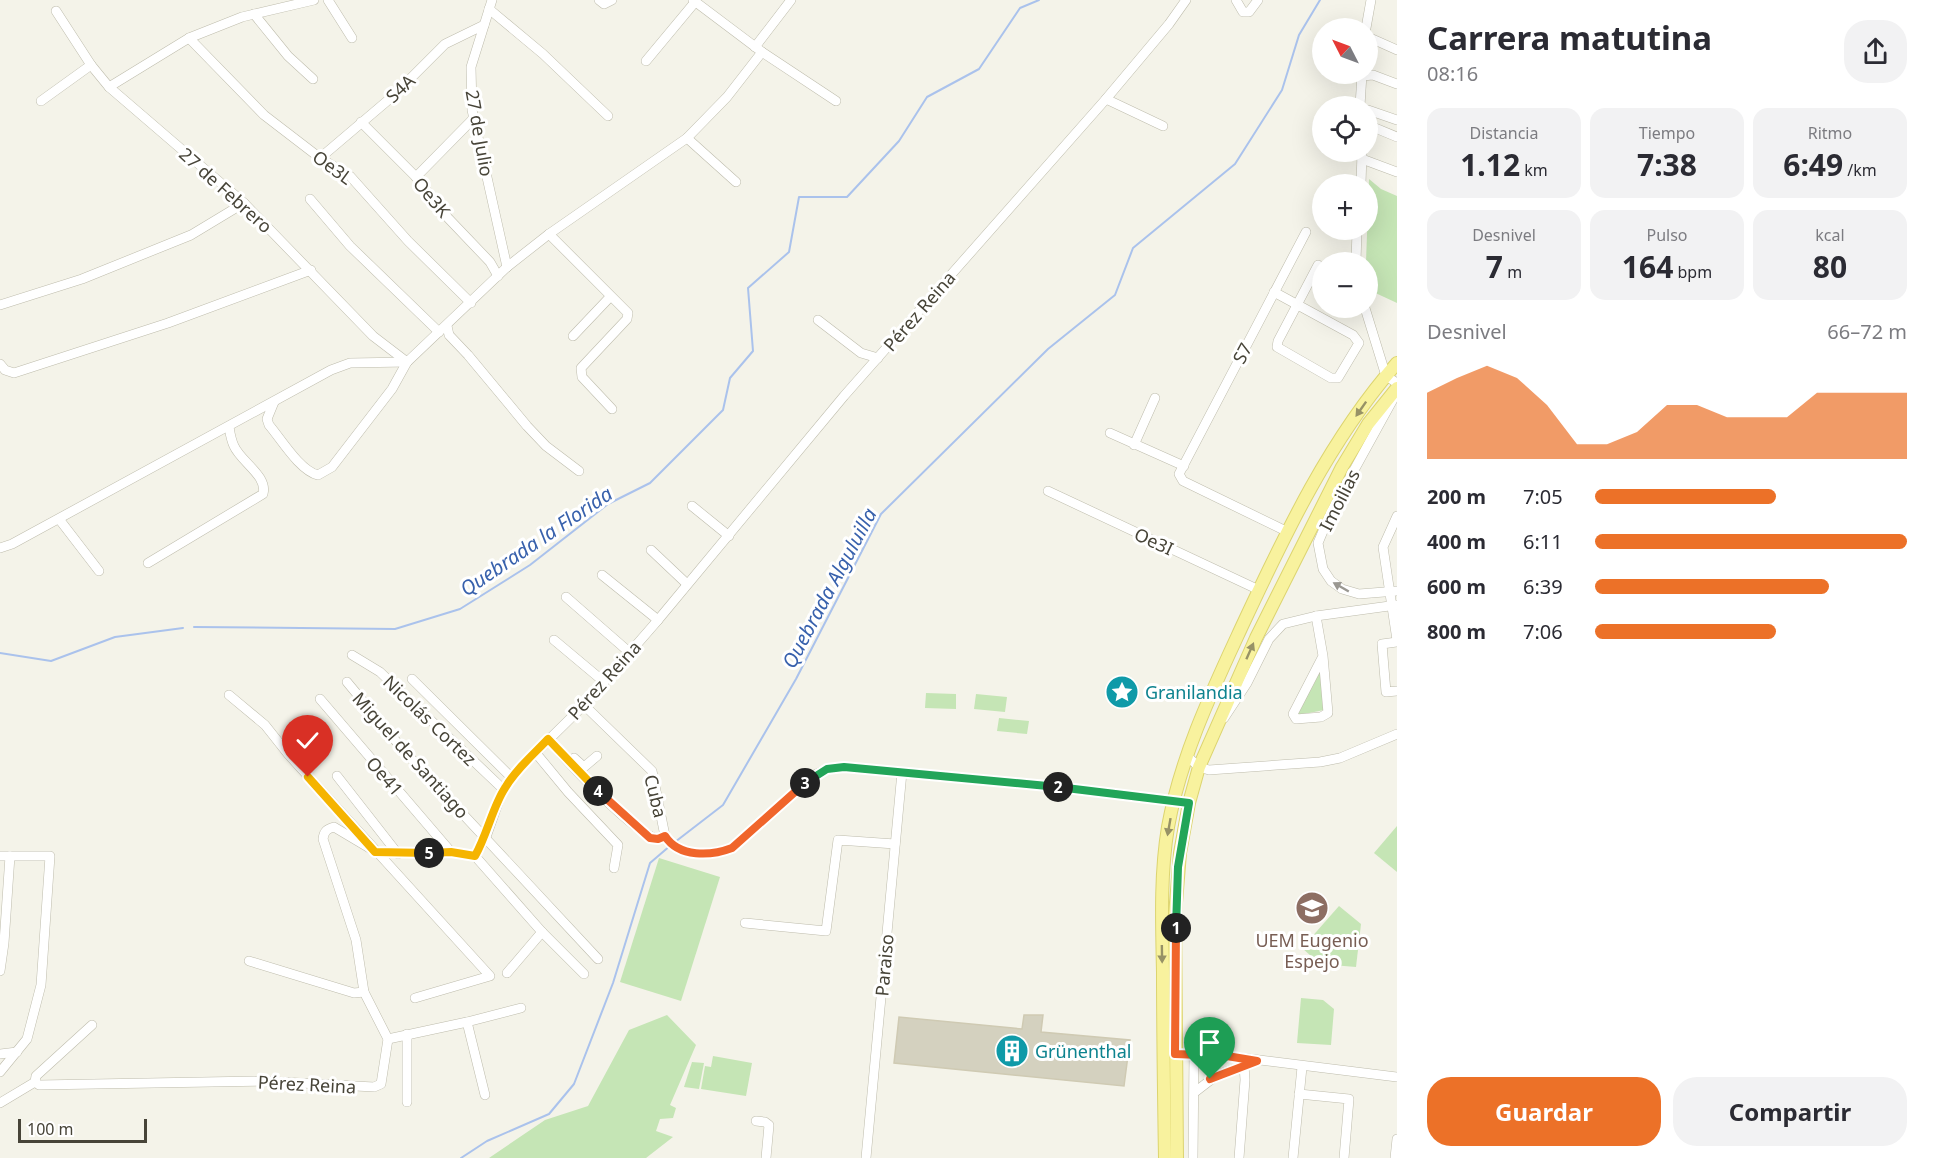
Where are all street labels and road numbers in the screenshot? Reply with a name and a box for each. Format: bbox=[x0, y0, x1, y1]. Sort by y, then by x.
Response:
street label: S4A bbox=[380, 68, 420, 108]
street label: 27 de Julio bbox=[461, 88, 499, 178]
street label: 27 de Febrero bbox=[175, 142, 277, 238]
street label: Oe3L bbox=[308, 144, 358, 190]
street label: Oe3K bbox=[408, 172, 456, 223]
street label: Pérez Reina bbox=[878, 266, 960, 356]
street label: S7 bbox=[1227, 338, 1257, 368]
street label: Imoilias bbox=[1313, 465, 1365, 535]
street label: Oe3I bbox=[1131, 522, 1177, 560]
street label: Pérez Reina bbox=[562, 635, 646, 725]
street label: Nicolás Cortez bbox=[378, 670, 482, 770]
street label: Miguel de Santiago bbox=[348, 686, 474, 824]
street label: Oe41 bbox=[361, 751, 409, 801]
street label: Cuba bbox=[639, 772, 673, 820]
street label: Paraiso bbox=[869, 933, 899, 997]
street label: Pérez Reina bbox=[257, 1069, 357, 1099]

